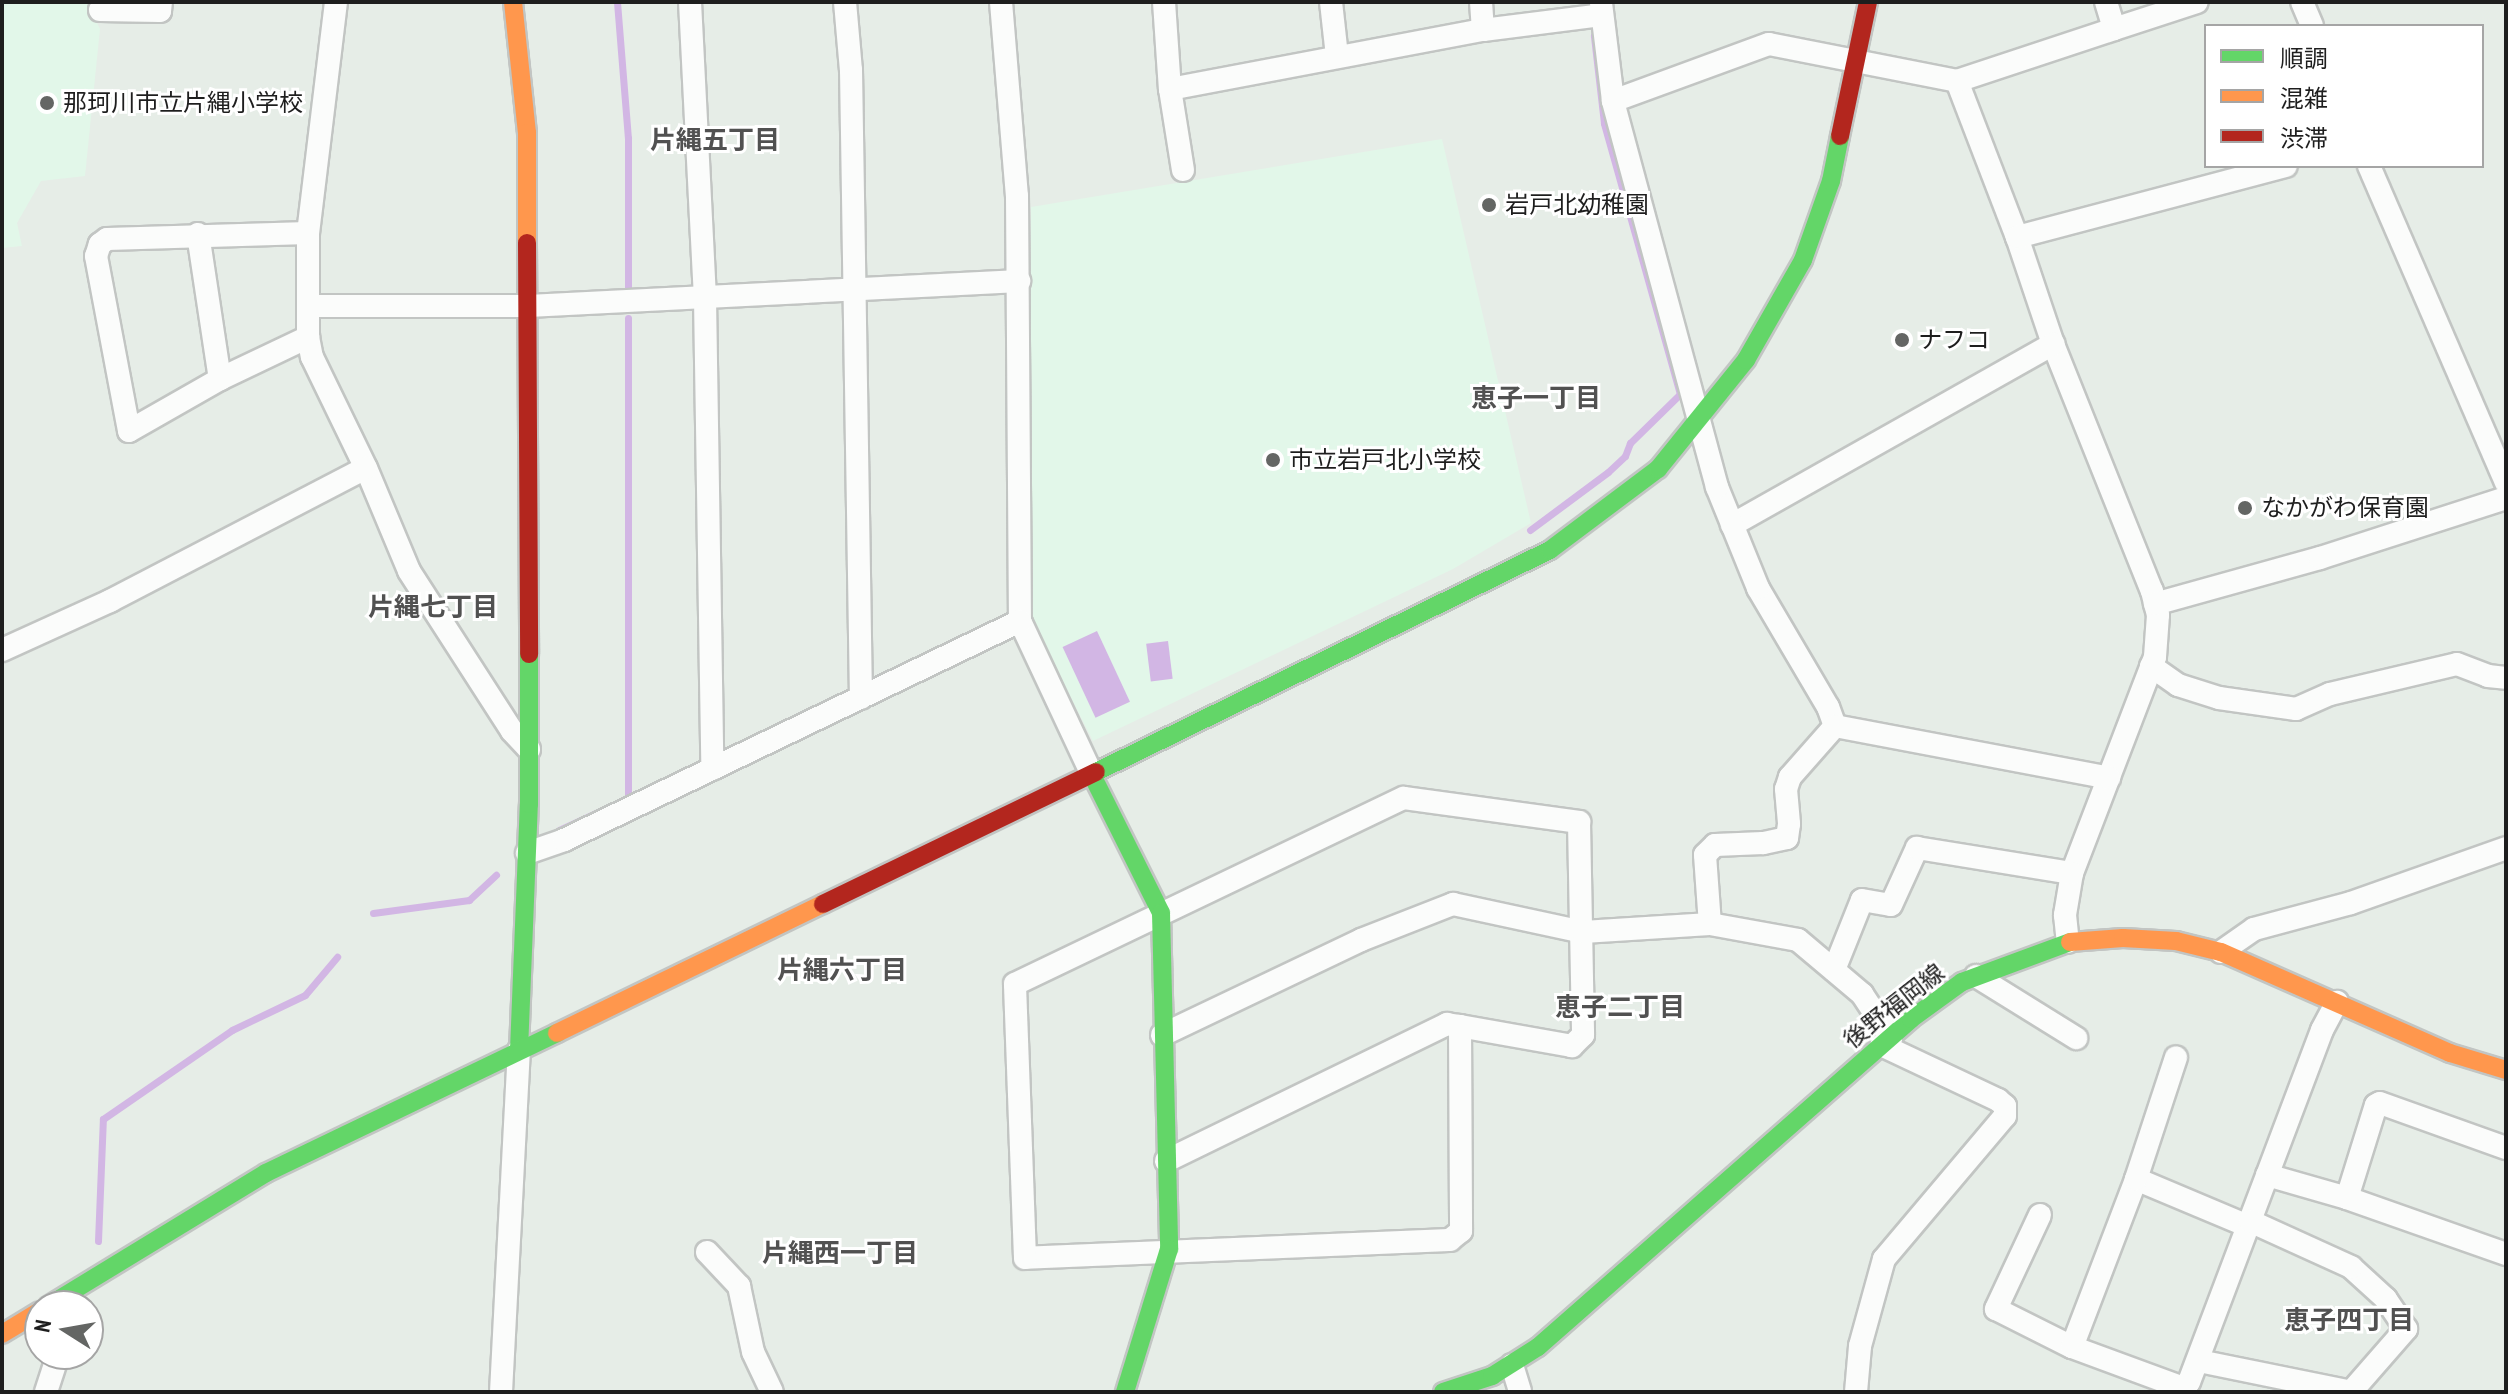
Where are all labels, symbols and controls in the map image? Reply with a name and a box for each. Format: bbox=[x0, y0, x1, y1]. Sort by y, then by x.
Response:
legend bbox=[2204, 24, 2484, 168]
text: 順調 bbox=[2280, 43, 2328, 74]
text: 混雑 bbox=[2280, 83, 2328, 114]
place label: 那珂川市立片縄小学校 bbox=[63, 89, 303, 117]
marker: 那珂川市立片縄小学校 bbox=[38, 94, 56, 112]
text: 渋滞 bbox=[2280, 123, 2328, 154]
district label: 片縄五丁目 bbox=[650, 124, 780, 156]
place label: 岩戸北幼稚園 bbox=[1505, 191, 1649, 219]
marker: 岩戸北幼稚園 bbox=[1480, 196, 1498, 214]
place label: ナフコ bbox=[1918, 326, 1990, 354]
marker: ナフコ bbox=[1893, 331, 1911, 349]
district label: 恵子一丁目 bbox=[1471, 382, 1601, 414]
place label: 市立岩戸北小学校 bbox=[1289, 446, 1481, 474]
marker: 市立岩戸北小学校 bbox=[1264, 451, 1282, 469]
place label: なかがわ保育園 bbox=[2261, 494, 2429, 522]
marker: なかがわ保育園 bbox=[2236, 499, 2254, 517]
district label: 片縄七丁目 bbox=[368, 591, 498, 623]
district label: 片縄六丁目 bbox=[777, 954, 907, 986]
street label: 後野福岡線 bbox=[1838, 958, 1950, 1054]
district label: 恵子二丁目 bbox=[1555, 991, 1685, 1023]
district label: 片縄西一丁目 bbox=[762, 1237, 918, 1269]
north arrow bbox=[24, 1290, 104, 1370]
district label: 恵子四丁目 bbox=[2284, 1304, 2414, 1336]
text: N bbox=[28, 1317, 57, 1334]

